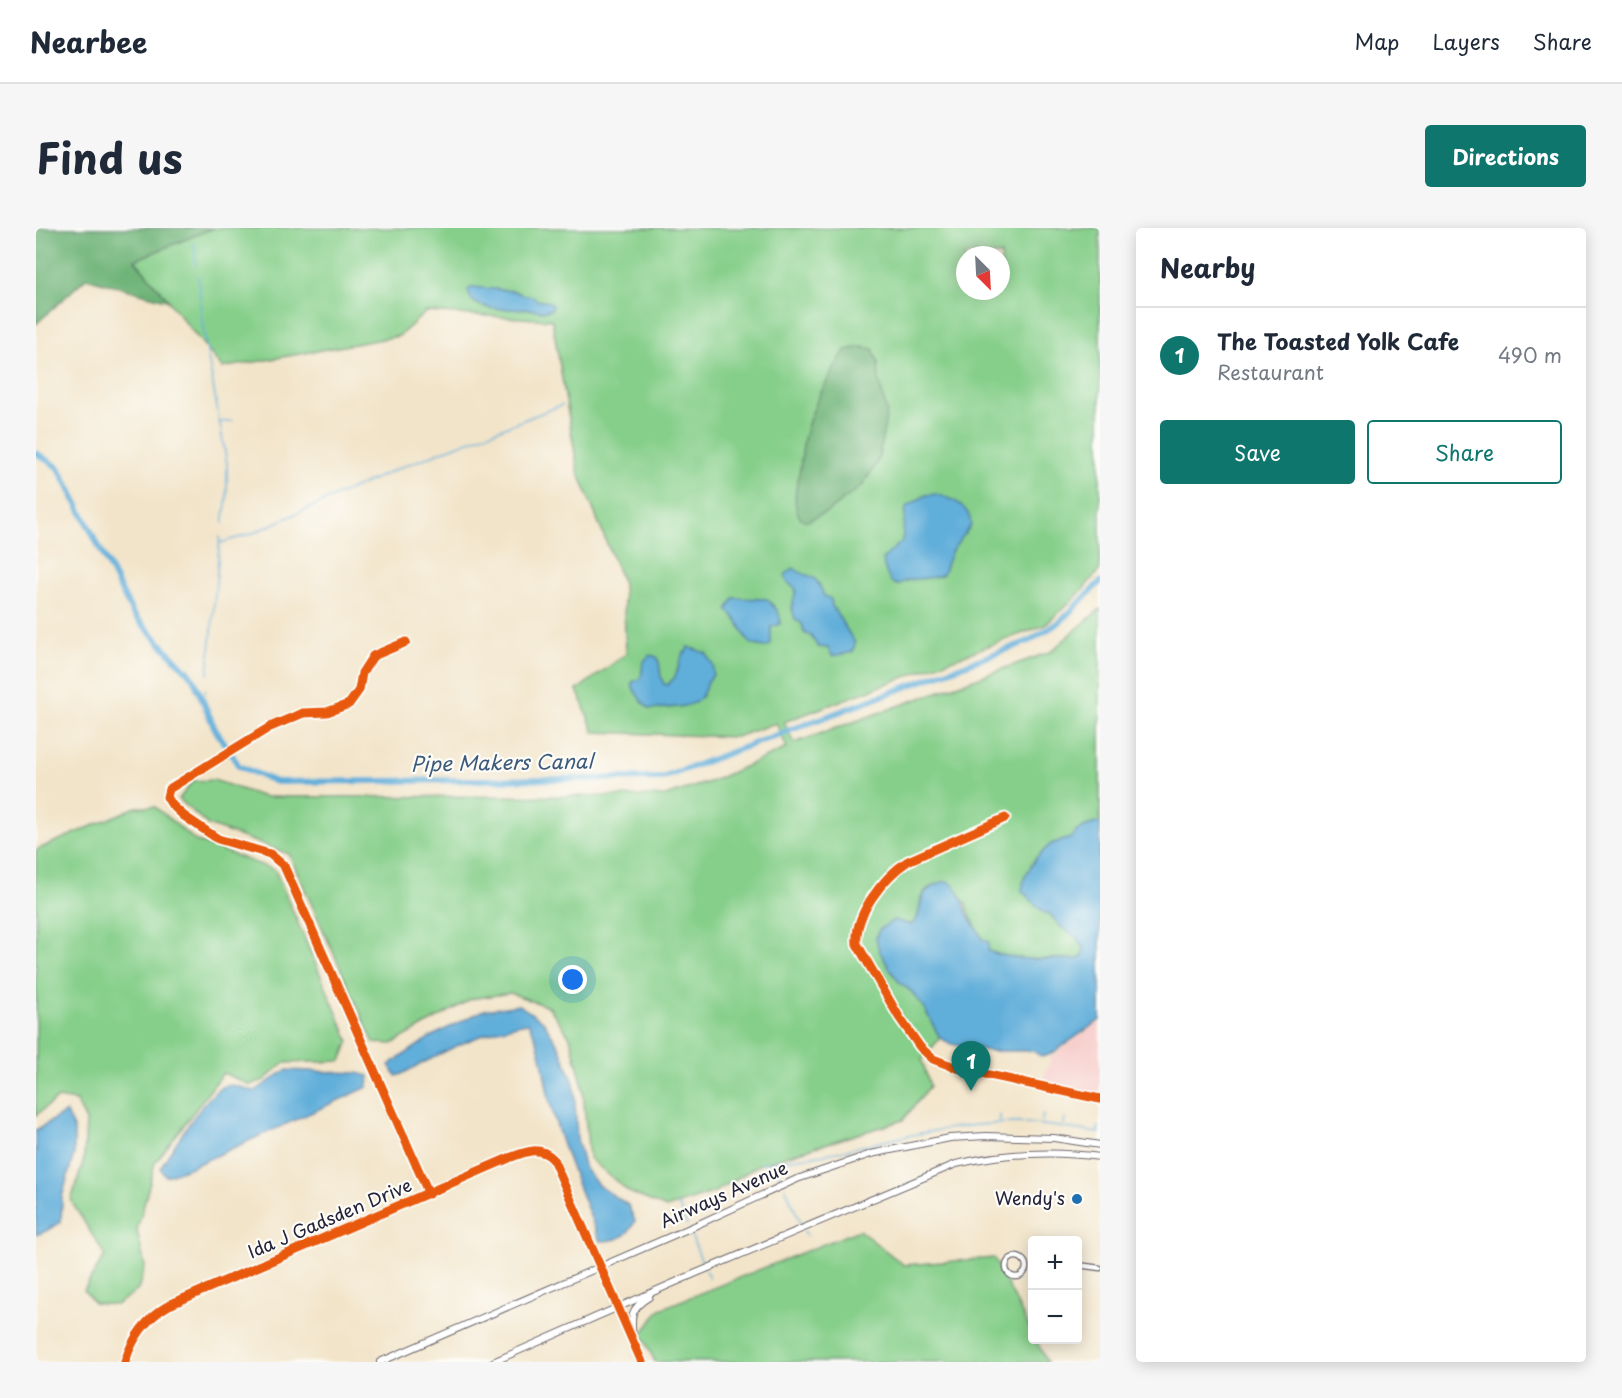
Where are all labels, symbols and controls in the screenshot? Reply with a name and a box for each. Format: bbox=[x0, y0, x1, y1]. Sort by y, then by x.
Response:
text: Nearbee bbox=[30, 20, 147, 63]
text: Map bbox=[1355, 25, 1399, 57]
text: Layers bbox=[1432, 25, 1500, 57]
text: Share bbox=[1533, 25, 1592, 57]
text: Find us bbox=[36, 125, 183, 188]
button: Directions bbox=[1425, 125, 1586, 187]
north arrow bbox=[956, 246, 1010, 300]
text: Nearby bbox=[1160, 248, 1255, 287]
text: The Toasted Yolk Cafe bbox=[1217, 324, 1459, 357]
text: 1 bbox=[1175, 340, 1184, 370]
text: 490 m bbox=[1498, 340, 1562, 370]
text: Restaurant bbox=[1217, 357, 1324, 387]
button: Save bbox=[1160, 420, 1355, 484]
button: Share bbox=[1367, 420, 1562, 484]
water label: Pipe Makers Canal bbox=[411, 745, 597, 779]
your location bbox=[558, 965, 587, 994]
pin: 1 bbox=[952, 1042, 990, 1091]
street label: Airways Avenue bbox=[655, 1153, 792, 1234]
street label: Ida J Gadsden Drive bbox=[243, 1171, 416, 1264]
place label: Wendy's bbox=[995, 1184, 1065, 1211]
marker: Wendy's bbox=[1070, 1192, 1084, 1206]
map controls bbox=[1028, 1236, 1082, 1344]
button: + bbox=[1028, 1236, 1082, 1290]
button: − bbox=[1028, 1290, 1082, 1344]

